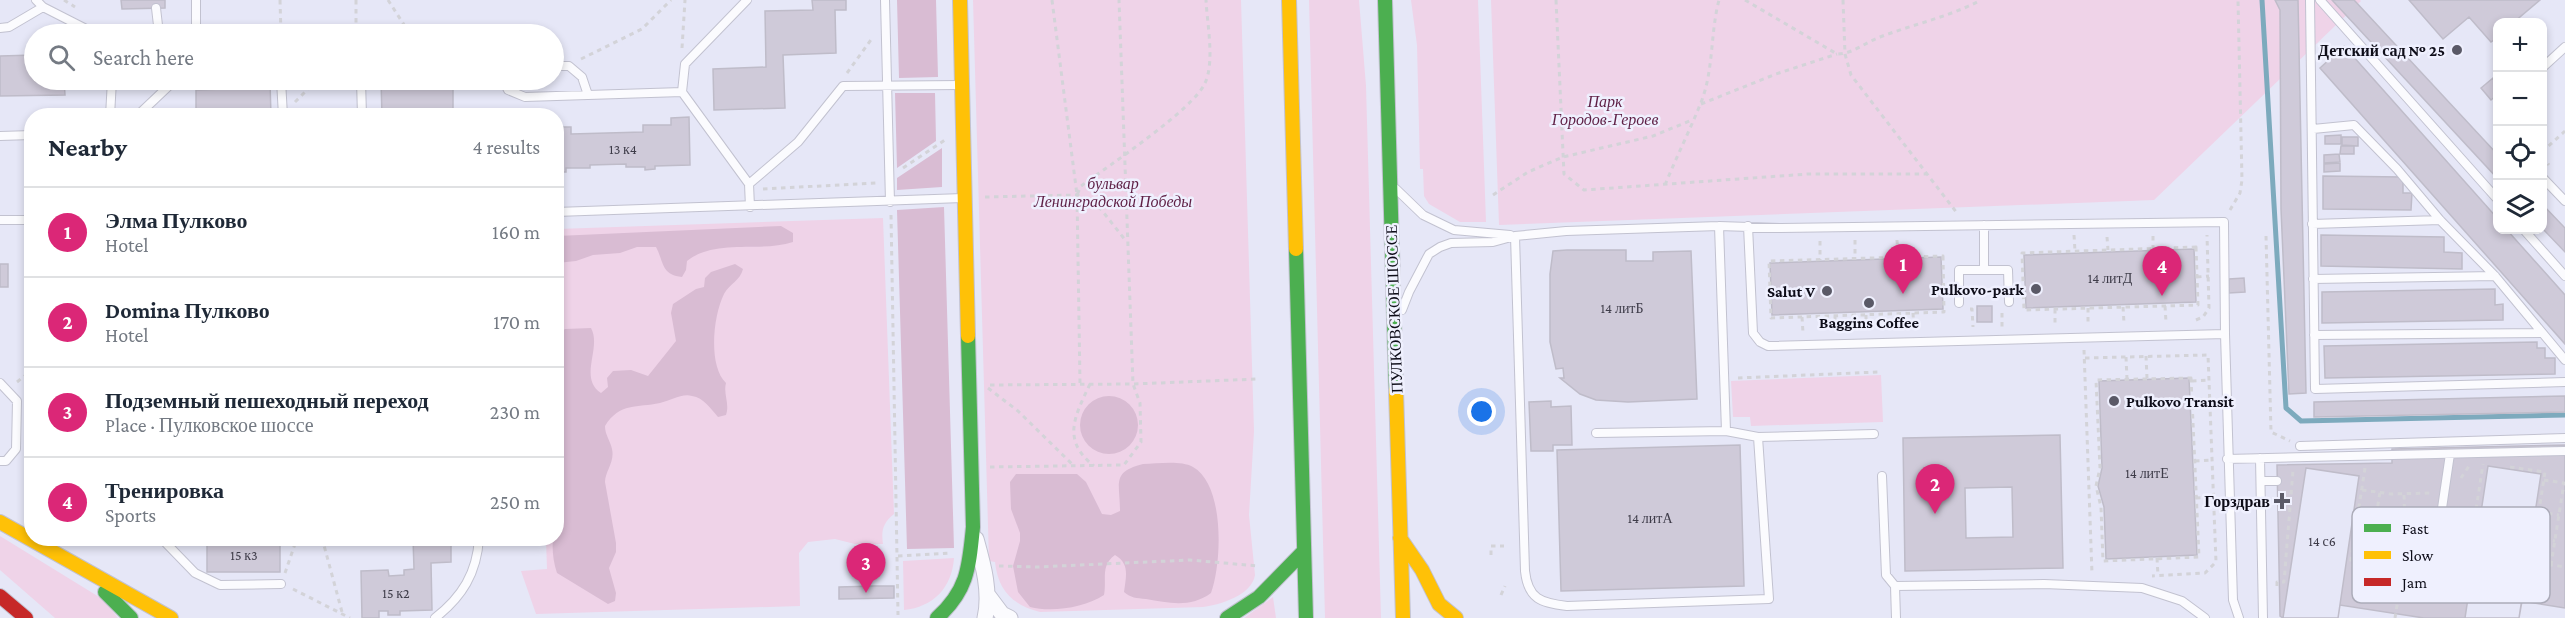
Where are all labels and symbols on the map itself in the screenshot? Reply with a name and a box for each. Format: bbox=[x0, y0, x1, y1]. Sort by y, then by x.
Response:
place label: Детский сад № 25 bbox=[2318, 42, 2445, 60]
marker: Детский сад № 25 bbox=[2450, 43, 2464, 57]
park label: Парк Городов-Героев bbox=[1551, 93, 1658, 129]
house number: 13 к4 bbox=[609, 141, 637, 157]
park label: бульвар Ленинградской Победы bbox=[1033, 175, 1192, 211]
street label: ПУЛКОВСКОЕ ШОССЕ bbox=[1383, 224, 1405, 394]
pin: 1 bbox=[1884, 244, 1922, 294]
pin: 4 bbox=[2142, 246, 2182, 296]
house number: 14 литД bbox=[2088, 270, 2133, 286]
place label: Pulkovo-park bbox=[1931, 281, 2024, 298]
marker: Pulkovo-park bbox=[2029, 282, 2043, 296]
place label: Salut V bbox=[1767, 283, 1815, 300]
marker: Salut V bbox=[1820, 284, 1834, 298]
marker: Baggins Coffee bbox=[1862, 296, 1876, 310]
house number: 14 литБ bbox=[1600, 300, 1644, 316]
place label: Baggins Coffee bbox=[1819, 314, 1919, 331]
place label: Pulkovo Transit bbox=[2126, 393, 2234, 410]
marker: Pulkovo Transit bbox=[2107, 394, 2121, 408]
your location bbox=[1467, 397, 1496, 426]
pin: 2 bbox=[1916, 464, 1954, 514]
house number: 14 литЕ bbox=[2125, 465, 2169, 481]
place label: Горздрав bbox=[2204, 493, 2270, 511]
marker: Горздрав bbox=[2275, 494, 2289, 508]
legend bbox=[2352, 507, 2550, 603]
house number: 14 литА bbox=[1627, 510, 1673, 526]
text: Fast bbox=[2402, 520, 2429, 537]
house number: 14 с6 bbox=[2308, 533, 2336, 549]
pin: 3 bbox=[846, 544, 886, 593]
house number: 15 к3 bbox=[230, 547, 258, 563]
text: Slow bbox=[2402, 547, 2434, 564]
text: Jam bbox=[2400, 574, 2427, 592]
house number: 15 к2 bbox=[382, 585, 410, 601]

